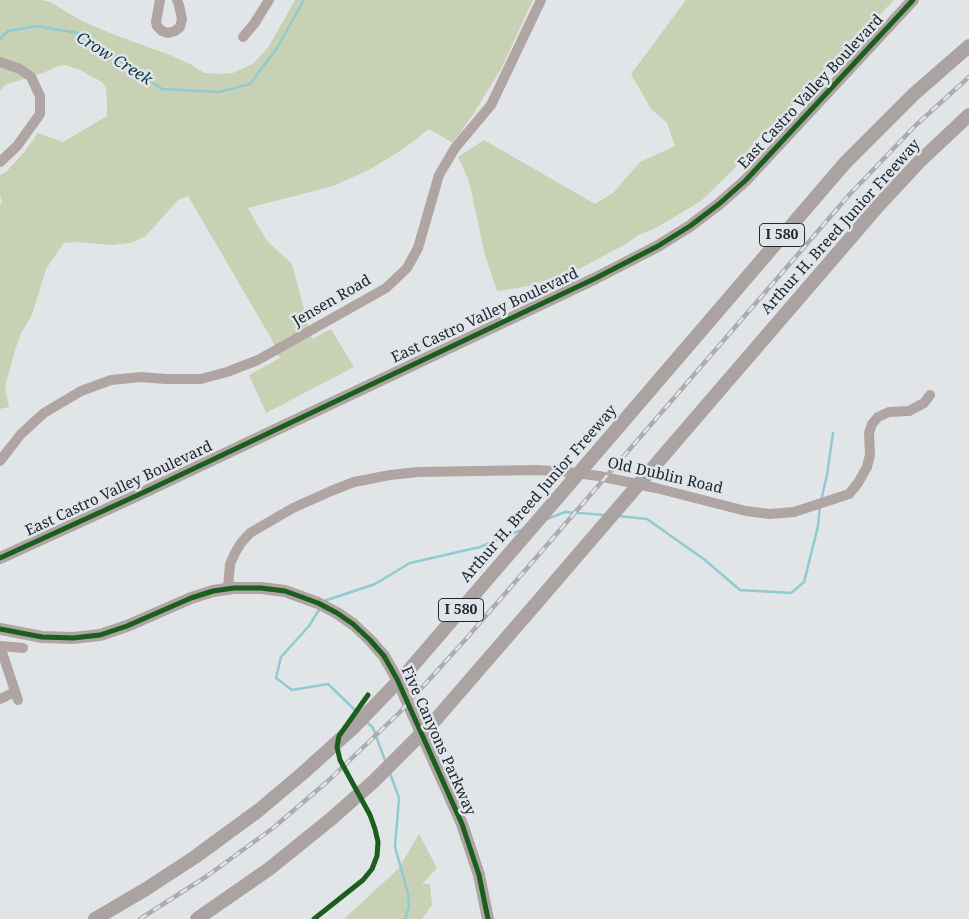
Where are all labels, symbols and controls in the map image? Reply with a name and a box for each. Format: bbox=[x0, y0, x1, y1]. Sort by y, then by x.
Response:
street label: East Castro Valley Boulevard bbox=[735, 11, 887, 173]
water label: Crow Creek bbox=[73, 28, 155, 90]
street label: Arthur H. Breed Junior Freeway bbox=[758, 136, 924, 318]
road number: I 580 bbox=[760, 224, 804, 246]
street label: East Castro Valley Boulevard bbox=[389, 265, 581, 367]
street label: Jensen Road bbox=[290, 271, 374, 331]
street label: Arthur H. Breed Junior Freeway bbox=[457, 402, 621, 586]
street label: East Castro Valley Boulevard bbox=[23, 438, 215, 540]
street label: Old Dublin Road bbox=[606, 454, 724, 498]
road number: I 580 bbox=[438, 598, 484, 622]
street label: Five Canyons Parkway bbox=[397, 663, 479, 819]

